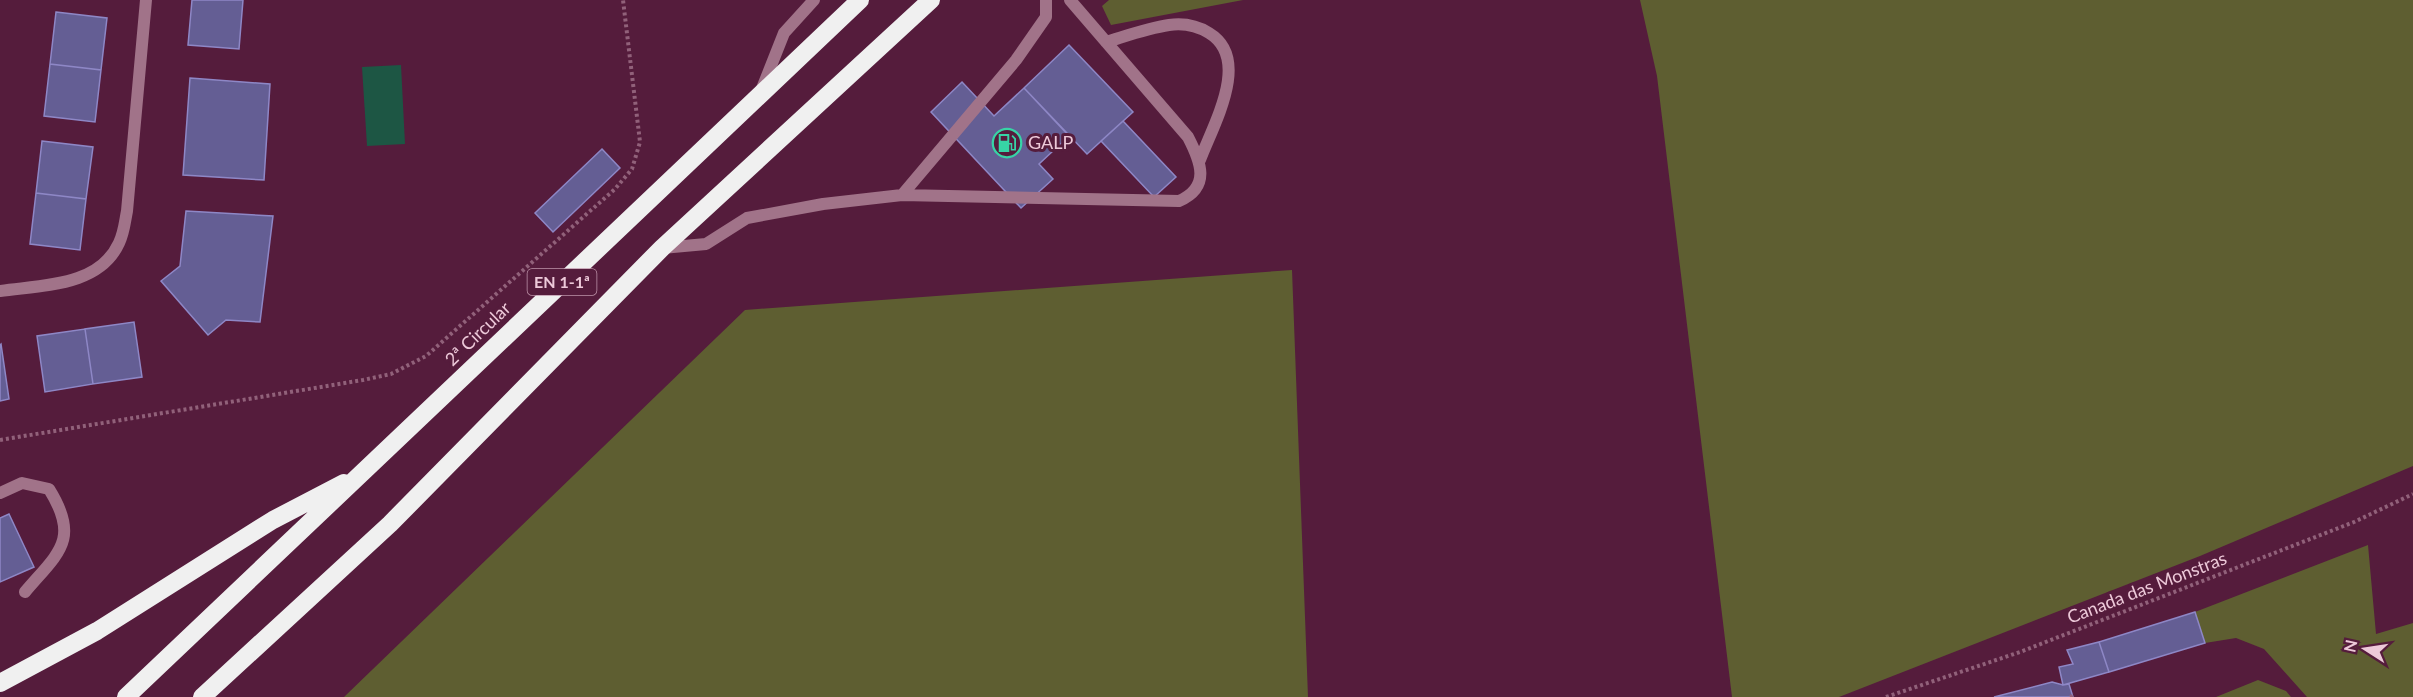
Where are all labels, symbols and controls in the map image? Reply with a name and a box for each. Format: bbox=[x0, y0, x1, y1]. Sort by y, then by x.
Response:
fuel station icon: GALP bbox=[991, 127, 1023, 159]
place label: GALP bbox=[1028, 131, 1073, 153]
road number: EN 1-1ª bbox=[528, 269, 596, 295]
street label: 2ª Circular bbox=[440, 296, 515, 370]
street label: Canada das Monstras bbox=[2064, 546, 2230, 628]
north arrow bbox=[2335, 619, 2395, 679]
text: N bbox=[2339, 638, 2360, 654]

